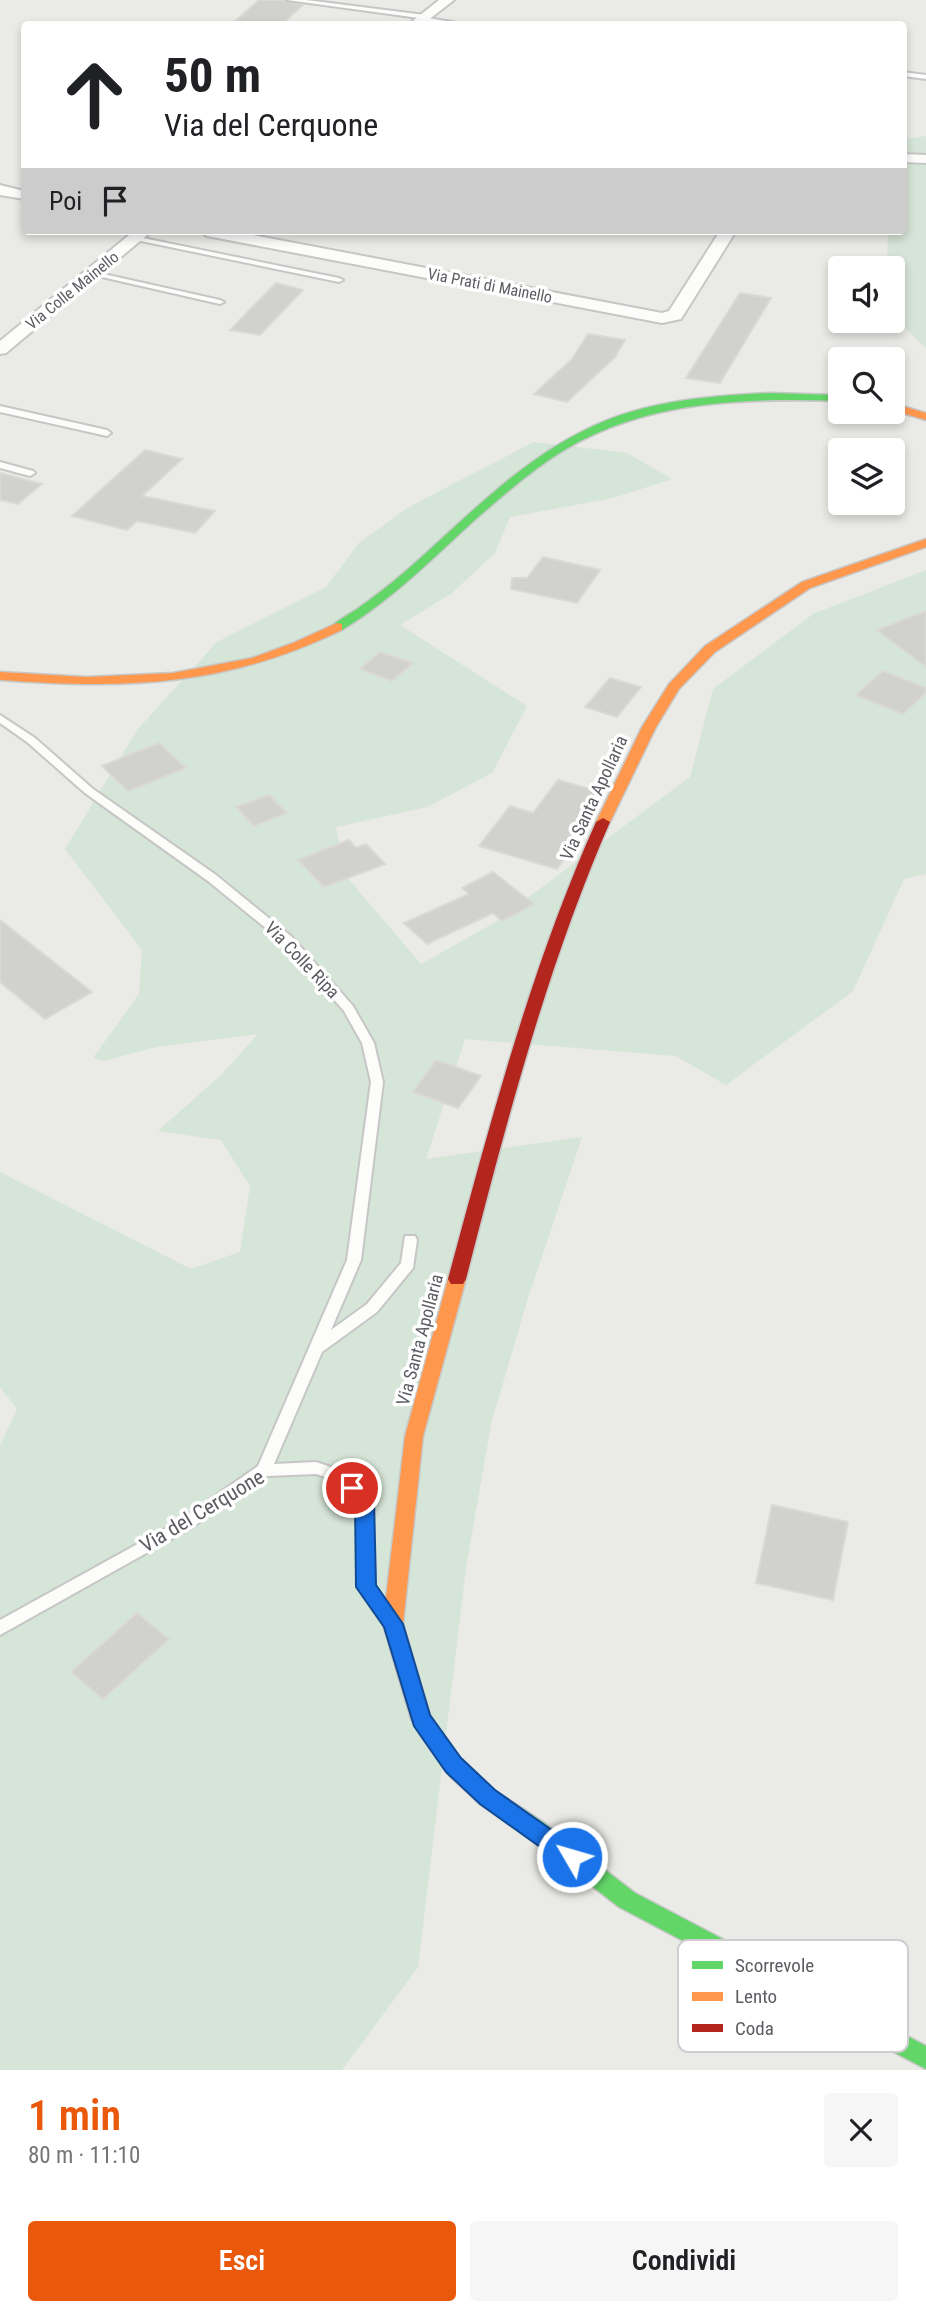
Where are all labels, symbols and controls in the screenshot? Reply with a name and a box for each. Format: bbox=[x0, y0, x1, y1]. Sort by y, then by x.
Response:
text: 50 m bbox=[164, 47, 261, 104]
icon: ahead bbox=[49, 49, 140, 140]
text: Via del Cerquone bbox=[164, 106, 378, 144]
icon: arrive bbox=[96, 182, 134, 220]
text: Poi bbox=[49, 186, 82, 216]
street label: Via Colle Mainello bbox=[22, 247, 122, 334]
map controls bbox=[828, 256, 905, 515]
button: sound bbox=[828, 256, 905, 333]
street label: Via Prati di Mainello bbox=[426, 264, 554, 307]
button: search bbox=[828, 347, 905, 424]
button: layers bbox=[828, 438, 905, 515]
street label: Via Santa Apollaria bbox=[555, 732, 632, 863]
street label: Via Colle Ripa bbox=[261, 917, 344, 1002]
street label: Via Santa Apollaria bbox=[392, 1272, 447, 1408]
pin bbox=[322, 1458, 382, 1518]
street label: Via del Cerquone bbox=[136, 1464, 269, 1557]
icon: arrive bbox=[333, 1469, 371, 1507]
position arrow bbox=[535, 1820, 609, 1894]
legend bbox=[678, 1940, 908, 2052]
text: Scorrevole bbox=[735, 1954, 814, 1977]
text: Lento bbox=[735, 1985, 777, 2008]
text: Coda bbox=[735, 2017, 774, 2040]
text: 1 min bbox=[28, 2091, 121, 2140]
button: close bbox=[824, 2093, 898, 2167]
text: 80 m · 11:10 bbox=[28, 2142, 140, 2169]
button: Esci bbox=[28, 2221, 456, 2301]
button: Condividi bbox=[470, 2221, 898, 2301]

